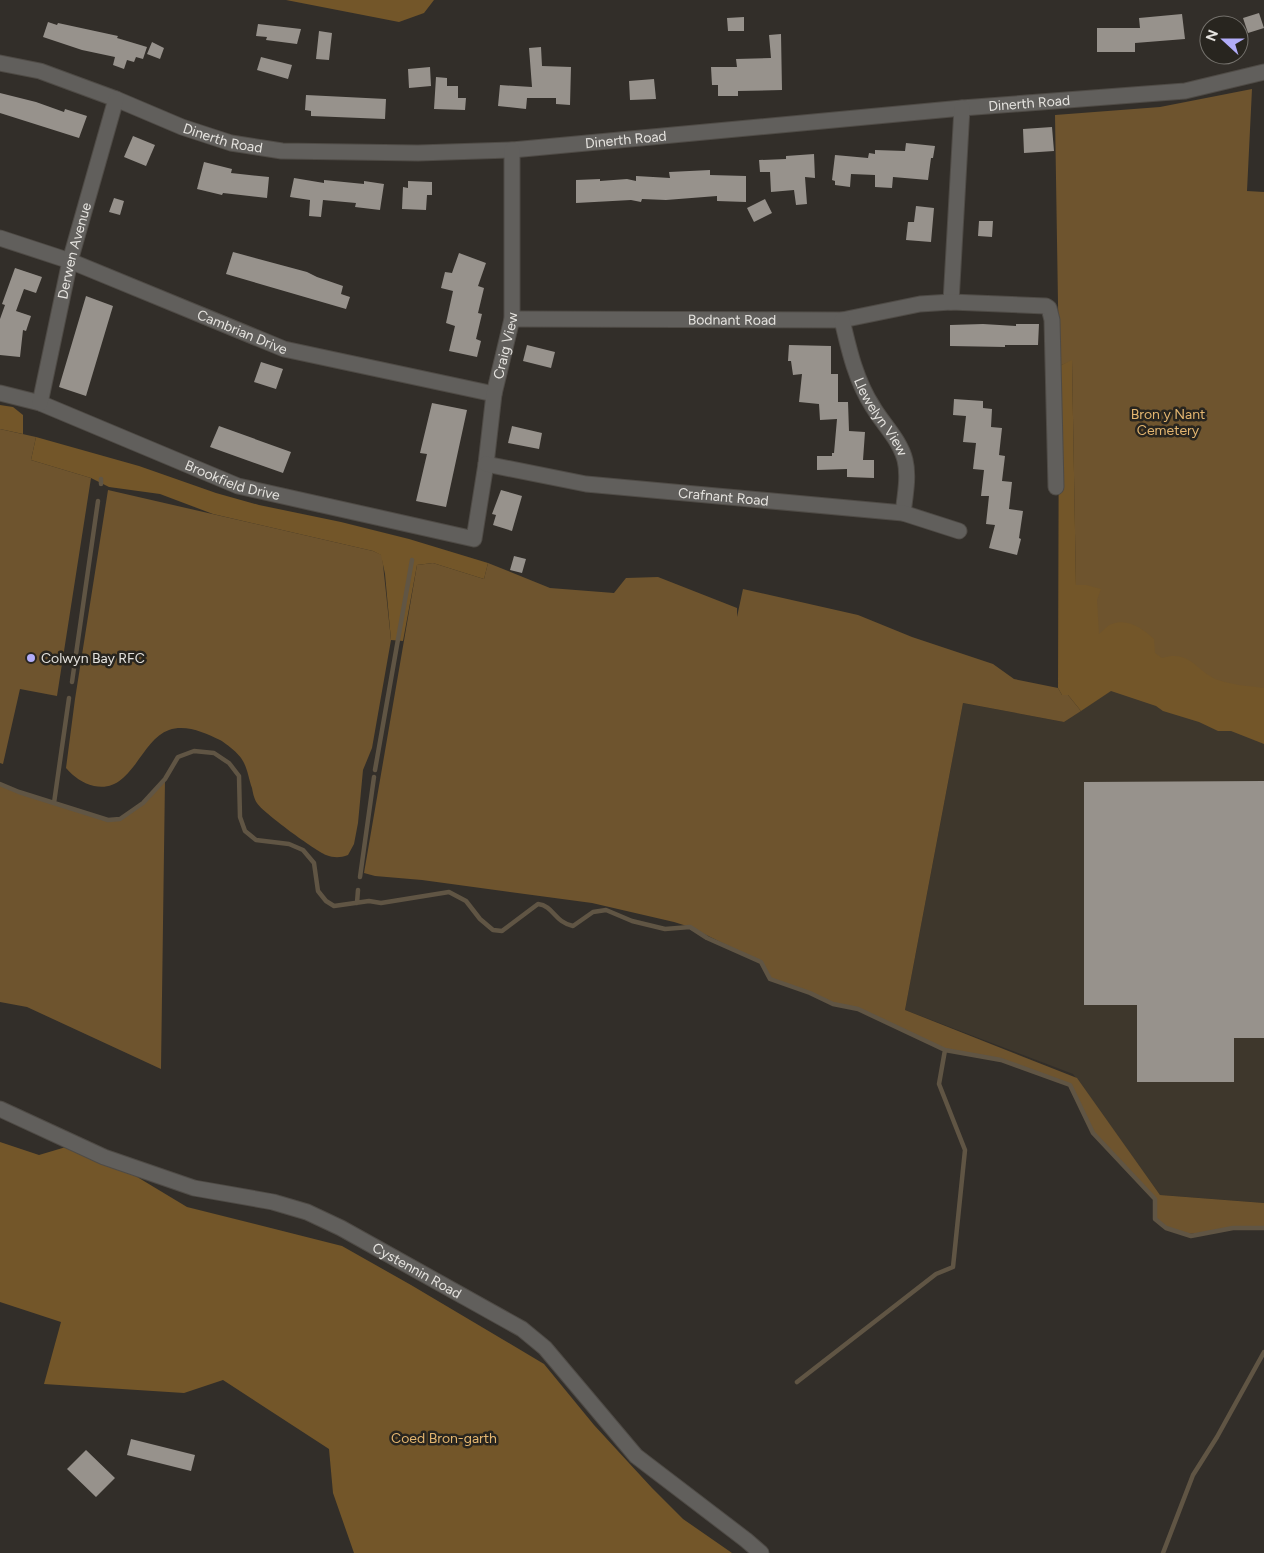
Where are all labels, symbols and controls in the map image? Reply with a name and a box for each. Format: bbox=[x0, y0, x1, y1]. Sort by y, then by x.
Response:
north arrow bbox=[1199, 15, 1249, 65]
text: N bbox=[1202, 27, 1222, 44]
street label: Dinerth Road bbox=[988, 91, 1071, 114]
street label: Dinerth Road bbox=[181, 119, 264, 156]
street label: Dinerth Road bbox=[584, 127, 667, 152]
street label: Derwen Avenue bbox=[54, 200, 95, 301]
street label: Cambrian Drive bbox=[195, 306, 290, 358]
street label: Bodnant Road bbox=[688, 311, 776, 328]
street label: Craig View bbox=[489, 312, 521, 381]
street label: Llewelyn View bbox=[850, 375, 911, 458]
park label: Bron y Nant Cemetery bbox=[1131, 406, 1205, 439]
street label: Brookfield Drive bbox=[182, 456, 282, 504]
street label: Crafnant Road bbox=[677, 484, 769, 509]
place label: Colwyn Bay RFC bbox=[41, 650, 145, 667]
marker: Colwyn Bay RFC bbox=[25, 652, 37, 664]
street label: Cystennin Road bbox=[369, 1239, 465, 1302]
park label: Coed Bron-garth bbox=[391, 1430, 497, 1447]

